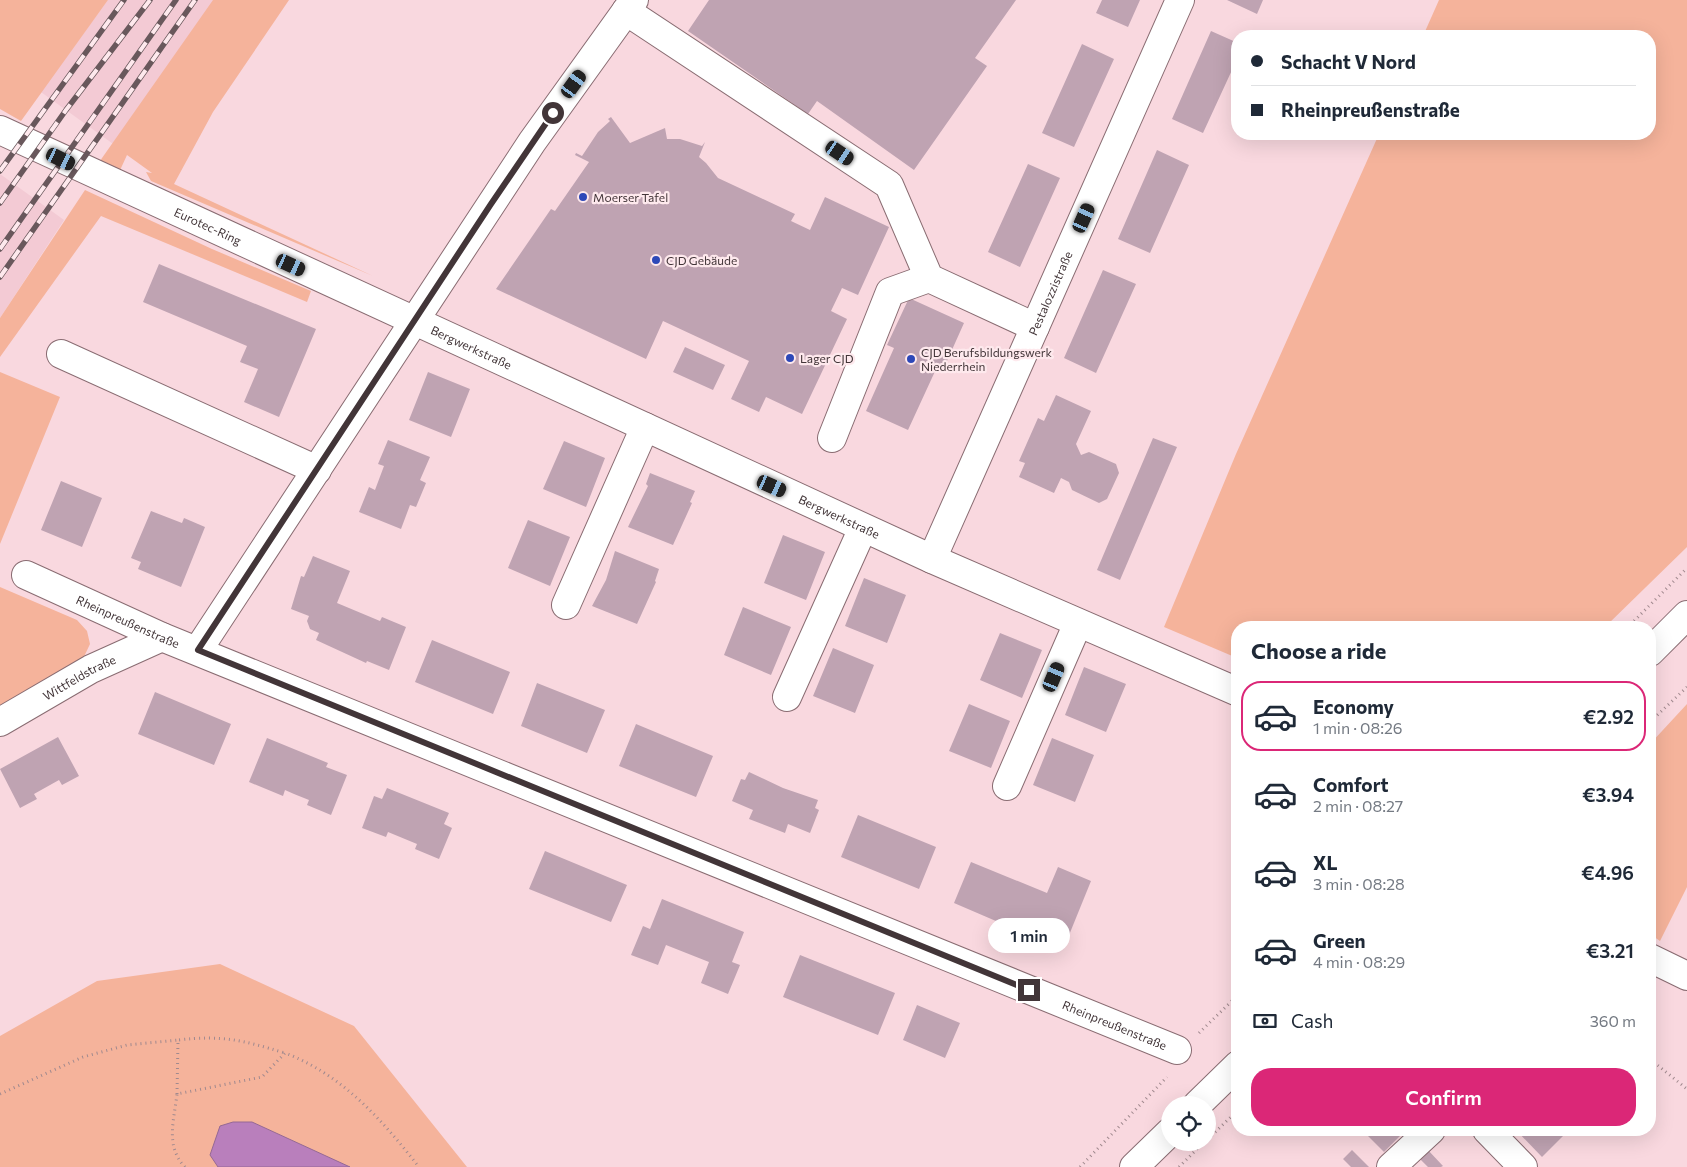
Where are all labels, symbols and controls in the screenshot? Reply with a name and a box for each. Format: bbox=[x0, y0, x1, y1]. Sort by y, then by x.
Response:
text: Schacht V Nord bbox=[1281, 50, 1416, 73]
car bbox=[559, 67, 588, 101]
text: Rheinpreußenstraße bbox=[1281, 98, 1460, 121]
route start bbox=[542, 102, 564, 124]
car bbox=[823, 138, 856, 168]
car bbox=[44, 146, 77, 172]
place label: Moerser Tafel bbox=[593, 190, 668, 204]
marker: Moerser Tafel bbox=[577, 191, 589, 203]
car bbox=[1071, 201, 1096, 235]
street label: Eurotec-Ring bbox=[172, 204, 244, 247]
street label: Pestalozzistraße bbox=[1025, 249, 1075, 337]
car bbox=[274, 252, 307, 278]
place label: CJD Gebäude bbox=[666, 253, 737, 268]
marker: CJD Gebäude bbox=[650, 254, 662, 266]
street label: Bergwerkstraße bbox=[429, 322, 514, 372]
place label: CJD Berufsbildungswerk Niederrhein bbox=[921, 345, 1053, 373]
place label: Lager CJD bbox=[800, 351, 854, 366]
marker: Lager CJD bbox=[784, 352, 796, 364]
marker: CJD Berufsbildungswerk Niederrhein bbox=[905, 353, 917, 365]
car bbox=[755, 473, 788, 499]
street label: Bergwerkstraße bbox=[797, 492, 882, 541]
street label: Rheinpreußenstraße bbox=[74, 592, 182, 650]
text: Choose a ride bbox=[1251, 637, 1386, 664]
street label: Wittfeldstraße bbox=[40, 652, 118, 703]
car bbox=[1041, 660, 1066, 694]
icon: car bbox=[1253, 694, 1298, 739]
text: Economy bbox=[1313, 695, 1394, 718]
text: €2.92 bbox=[1583, 705, 1634, 728]
text: 1 min · 08:26 bbox=[1313, 718, 1403, 737]
icon: car bbox=[1253, 772, 1298, 817]
text: Comfort bbox=[1313, 773, 1389, 796]
text: €3.94 bbox=[1582, 783, 1634, 806]
text: 2 min · 08:27 bbox=[1313, 796, 1403, 815]
icon: car bbox=[1253, 850, 1298, 895]
text: XL bbox=[1313, 851, 1338, 874]
text: €4.96 bbox=[1581, 861, 1634, 884]
text: 3 min · 08:28 bbox=[1313, 874, 1405, 893]
callout: 1 min bbox=[988, 918, 1070, 952]
text: 1 min bbox=[1010, 926, 1048, 945]
icon: car bbox=[1253, 928, 1298, 973]
text: Green bbox=[1313, 929, 1365, 952]
text: €3.21 bbox=[1586, 939, 1634, 962]
text: 4 min · 08:29 bbox=[1313, 952, 1405, 971]
route end bbox=[1018, 979, 1040, 1001]
street label: Rheinpreußenstraße bbox=[1060, 997, 1169, 1052]
icon: cash bbox=[1251, 1007, 1279, 1035]
text: Cash bbox=[1291, 1009, 1333, 1032]
text: 360 m bbox=[1590, 1011, 1636, 1030]
button: Confirm bbox=[1251, 1068, 1636, 1126]
map controls bbox=[1161, 1096, 1216, 1151]
button: locate bbox=[1161, 1096, 1216, 1151]

